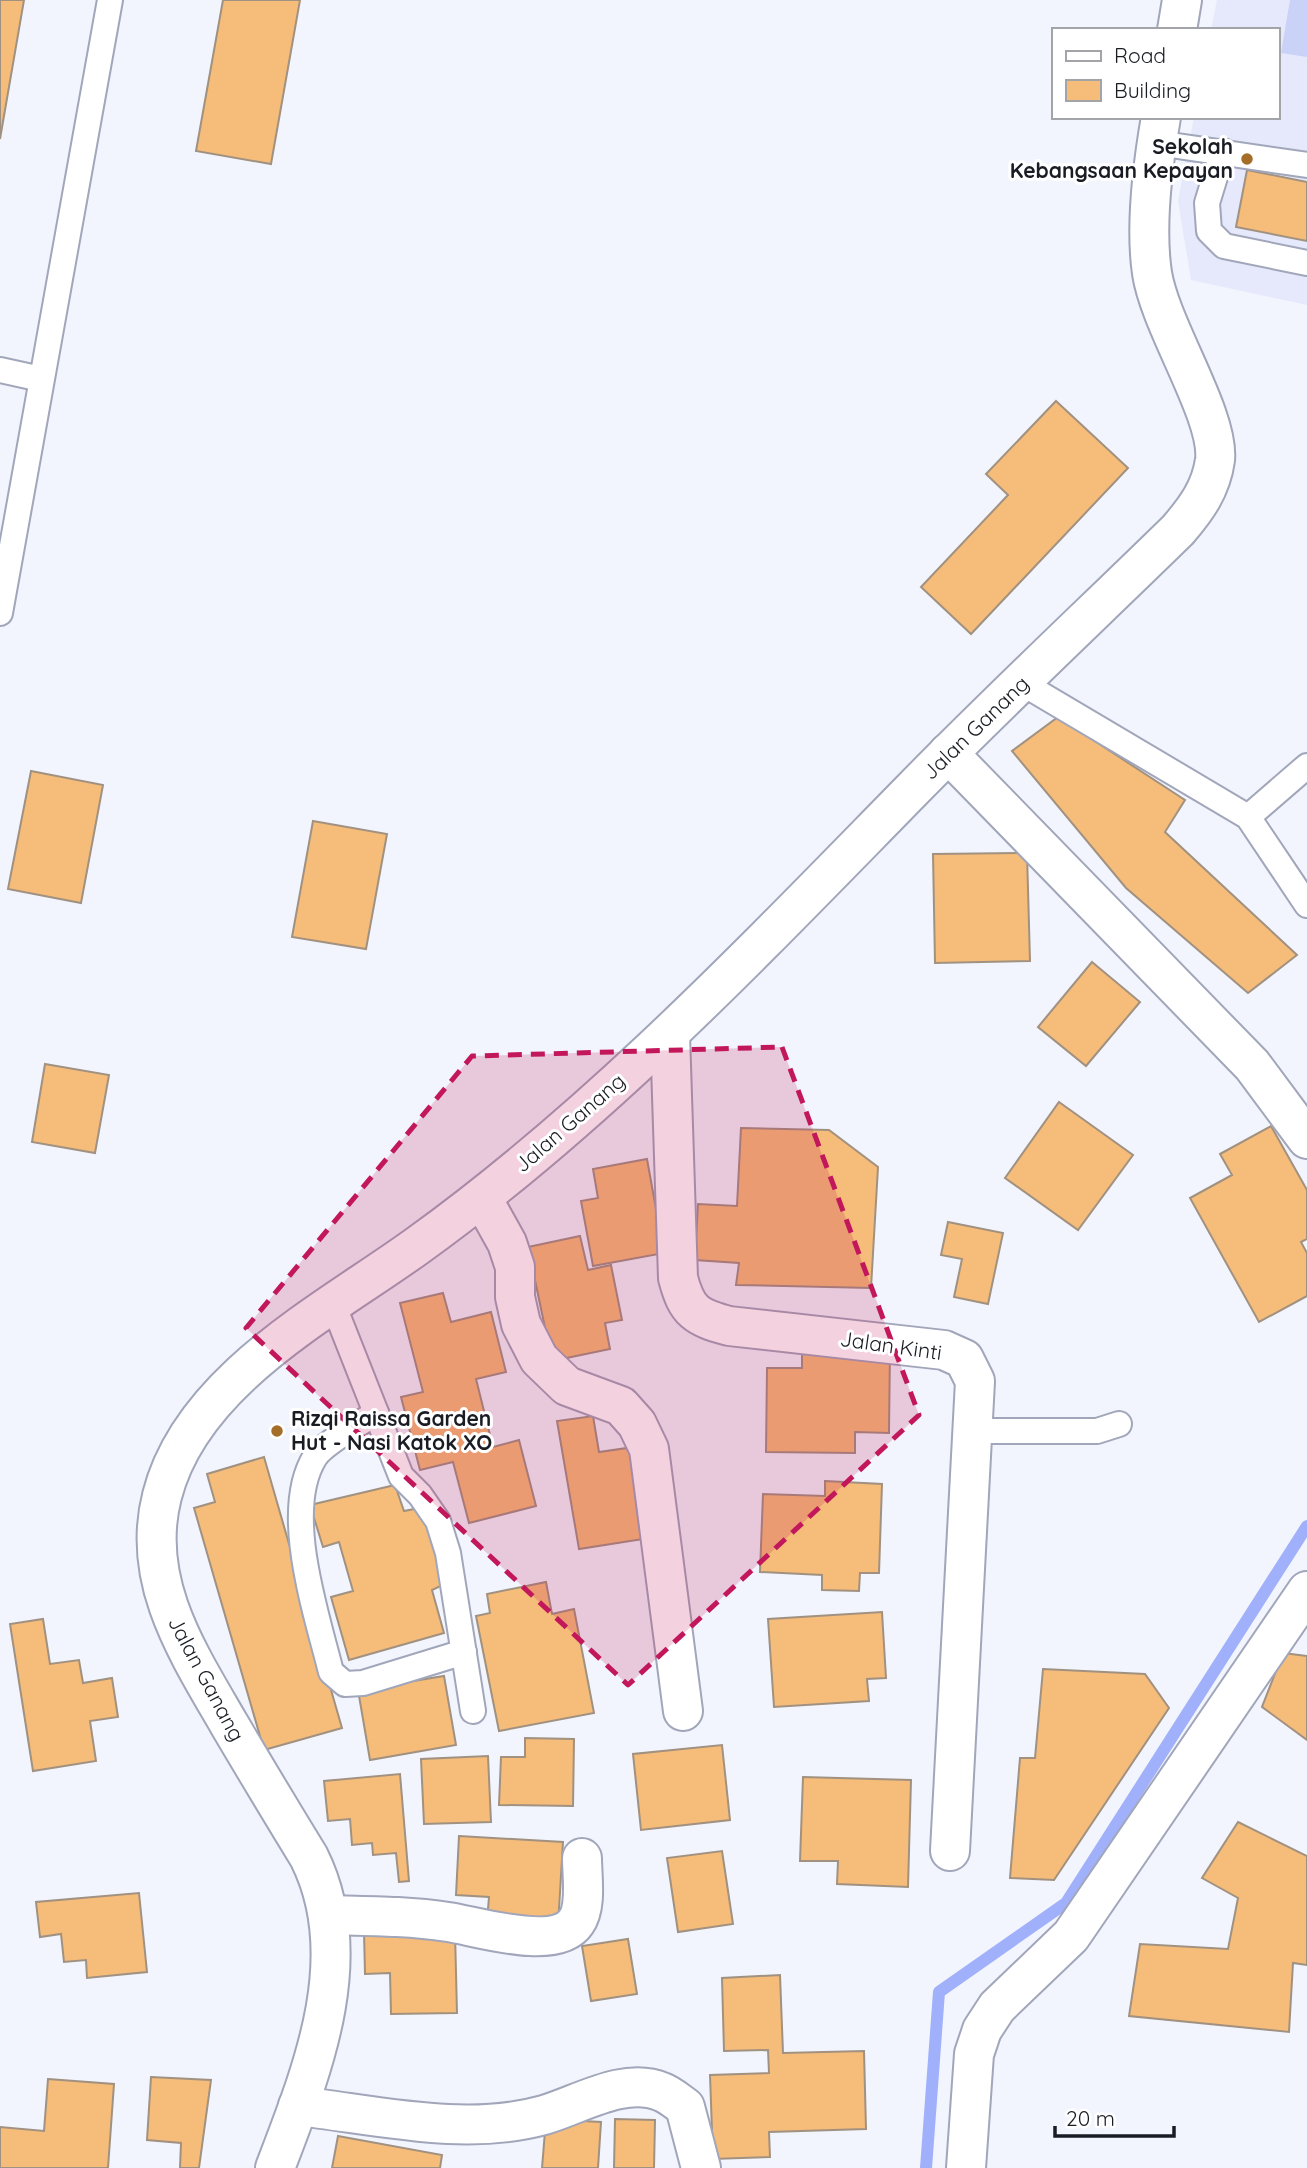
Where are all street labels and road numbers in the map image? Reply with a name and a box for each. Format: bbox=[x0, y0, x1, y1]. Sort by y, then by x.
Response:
street label: Jalan Ganang bbox=[917, 670, 1034, 785]
street label: Jalan Ganang bbox=[509, 1067, 630, 1177]
street label: Jalan Kinti bbox=[839, 1325, 944, 1365]
street label: Jalan Ganang bbox=[163, 1612, 251, 1746]

